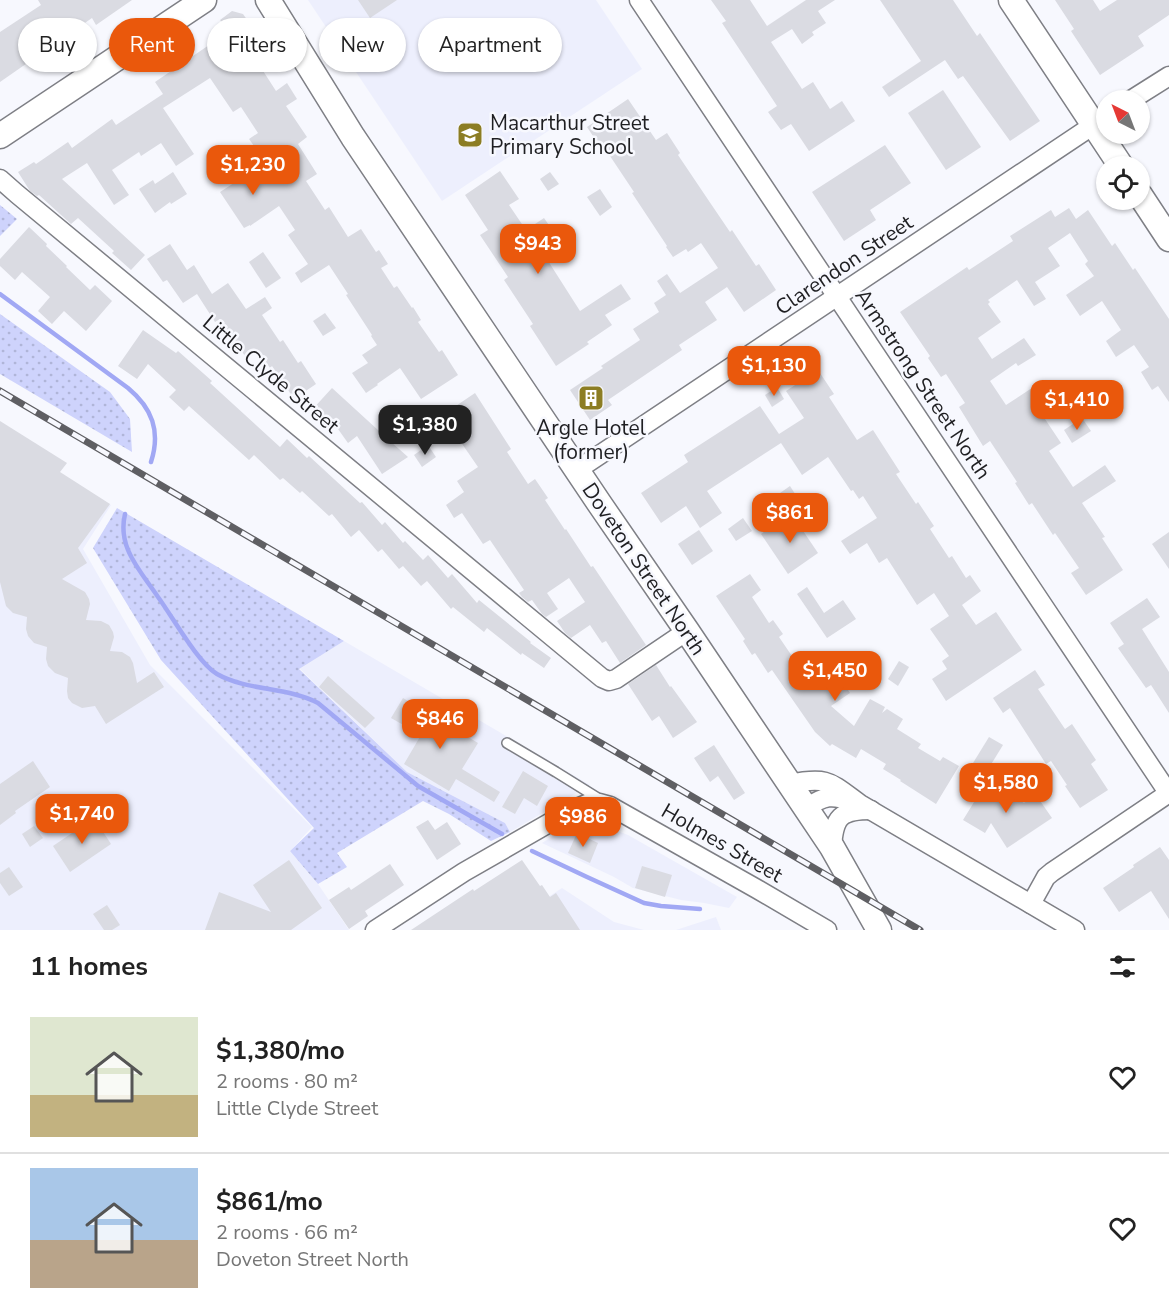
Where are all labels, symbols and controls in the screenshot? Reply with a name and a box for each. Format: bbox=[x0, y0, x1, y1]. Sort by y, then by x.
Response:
chip: Buy bbox=[18, 18, 97, 72]
chip: Rent bbox=[109, 18, 195, 72]
chip: Filters bbox=[207, 18, 307, 72]
chip: New bbox=[319, 18, 406, 72]
chip: Apartment bbox=[418, 18, 562, 72]
north arrow bbox=[1096, 90, 1150, 144]
map controls bbox=[1096, 90, 1150, 210]
place label: Macarthur Street Primary School bbox=[490, 109, 650, 161]
school or university icon: Macarthur Street Primary School bbox=[455, 120, 485, 150]
pin: $1,230 bbox=[204, 145, 302, 196]
text: $1,230 bbox=[221, 151, 285, 178]
button: locate bbox=[1096, 156, 1150, 210]
street label: Clarendon Street bbox=[770, 208, 919, 321]
pin: $943 bbox=[502, 224, 574, 275]
text: $943 bbox=[514, 230, 562, 257]
street label: Armstrong Street North bbox=[849, 283, 997, 485]
street label: Little Clyde Street bbox=[197, 309, 346, 440]
pin: $1,130 bbox=[725, 346, 823, 397]
text: $1,130 bbox=[742, 352, 806, 379]
pin: $1,410 bbox=[1028, 380, 1126, 431]
building icon: Argle Hotel (former) bbox=[576, 383, 606, 413]
text: $1,410 bbox=[1045, 386, 1109, 413]
pin: $1,380 bbox=[376, 405, 474, 456]
text: $1,380 bbox=[393, 411, 457, 438]
place label: Argle Hotel (former) bbox=[536, 414, 647, 466]
street label: Doveton Street North bbox=[576, 477, 712, 661]
pin: $861 bbox=[754, 493, 826, 544]
text: $861 bbox=[766, 499, 814, 526]
pin: $1,450 bbox=[786, 651, 884, 702]
text: $1,450 bbox=[803, 657, 867, 684]
pin: $846 bbox=[404, 699, 476, 750]
text: $846 bbox=[416, 705, 464, 732]
pin: $1,580 bbox=[957, 763, 1055, 814]
text: $1,580 bbox=[974, 769, 1038, 796]
pin: $1,740 bbox=[33, 794, 131, 845]
pin: $986 bbox=[547, 797, 619, 848]
street label: Holmes Street bbox=[656, 797, 788, 889]
text: $1,740 bbox=[50, 800, 114, 827]
text: $986 bbox=[559, 803, 607, 830]
text: 11 homes bbox=[30, 949, 148, 984]
icon: filters bbox=[1106, 950, 1139, 983]
text: $1,380/mo bbox=[216, 1033, 345, 1068]
icon: home bbox=[78, 1041, 150, 1113]
icon: heart bbox=[1106, 1061, 1139, 1094]
text: 2 rooms · 80 m² bbox=[216, 1068, 358, 1095]
text: Little Clyde Street bbox=[216, 1095, 378, 1122]
text: $861/mo bbox=[216, 1184, 323, 1219]
icon: home bbox=[78, 1192, 150, 1264]
icon: heart bbox=[1106, 1212, 1139, 1245]
text: 2 rooms · 66 m² bbox=[216, 1219, 358, 1246]
text: Doveton Street North bbox=[216, 1246, 409, 1273]

